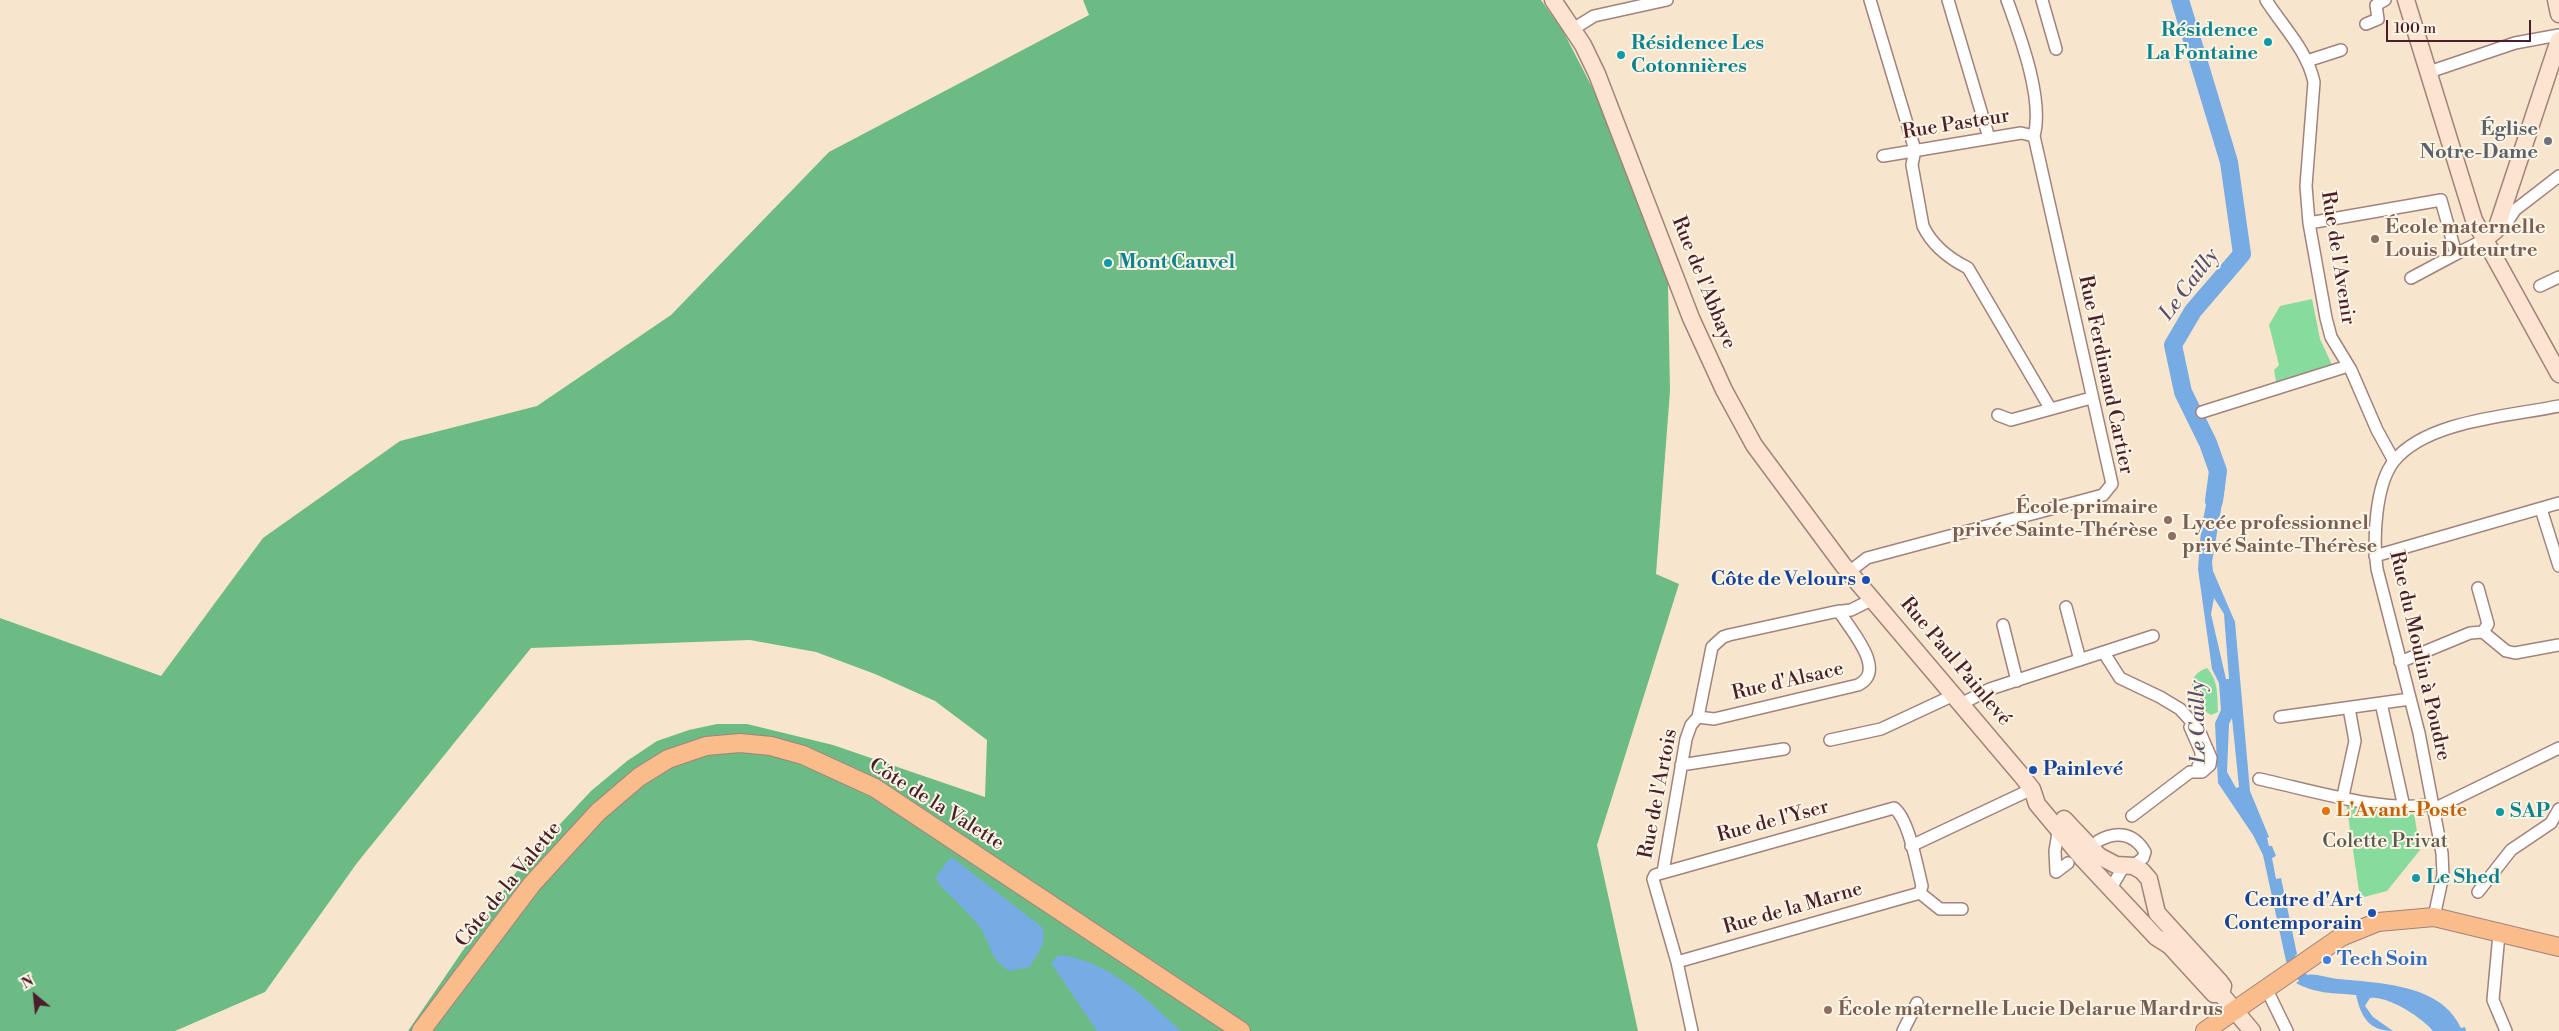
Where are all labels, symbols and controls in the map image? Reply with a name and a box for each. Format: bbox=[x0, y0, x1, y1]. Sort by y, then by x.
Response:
scale bar bbox=[2389, 10, 2534, 42]
place label: Résidence La Fontaine bbox=[2146, 19, 2258, 66]
text: 100 m bbox=[2394, 19, 2436, 38]
place label: Résidence Les Cotonnières bbox=[1631, 32, 1764, 79]
marker: Résidence La Fontaine bbox=[2262, 36, 2274, 48]
marker: Résidence Les Cotonnières bbox=[1615, 49, 1627, 61]
street label: Rue Pasteur bbox=[1901, 105, 2011, 145]
place label: Église Notre-Dame bbox=[2420, 118, 2538, 165]
marker: Église Notre-Dame bbox=[2542, 135, 2554, 147]
street label: Rue de l'Avenir bbox=[2315, 189, 2359, 327]
street label: Rue de l'Abbaye bbox=[1665, 213, 1741, 353]
place label: École maternelle Louis Duteurtre bbox=[2385, 216, 2545, 263]
marker: École maternelle Louis Duteurtre bbox=[2369, 233, 2381, 245]
water label: Le Cailly bbox=[2155, 244, 2225, 326]
place label: Mont Cauvel bbox=[1118, 251, 1235, 275]
marker: Mont Cauvel bbox=[1102, 257, 1114, 269]
street label: Rue Ferdinand Cartier bbox=[2072, 273, 2138, 477]
place label: École primaire privée Sainte-Thérèse bbox=[1952, 496, 2158, 543]
place label: Lycée professionnel privé Sainte-Thérèse bbox=[2182, 512, 2377, 559]
marker: École primaire privée Sainte-Thérèse bbox=[2162, 514, 2174, 526]
marker: Lycée professionnel privé Sainte-Thérèse bbox=[2166, 530, 2178, 542]
street label: Rue du Moulin à Poudre bbox=[2383, 549, 2455, 763]
place label: Côte de Velours bbox=[1711, 568, 1856, 592]
marker: Côte de Velours bbox=[1860, 574, 1872, 586]
street label: Rue Paul Painlevé bbox=[1894, 593, 2016, 731]
street label: Rue d'Alsace bbox=[1730, 657, 1846, 707]
water label: Le Cailly bbox=[2186, 680, 2212, 764]
street label: Rue de l'Artois bbox=[1635, 727, 1683, 861]
street label: Côte de la Valette bbox=[864, 754, 1008, 856]
place label: Painlevé bbox=[2043, 758, 2123, 782]
marker: Painlevé bbox=[2027, 764, 2039, 776]
street label: Rue de l'Yser bbox=[1714, 796, 1832, 848]
place label: L'Avant-Poste bbox=[2336, 799, 2467, 823]
place label: SAP bbox=[2510, 800, 2550, 824]
marker: L'Avant-Poste bbox=[2320, 805, 2332, 817]
marker: SAP bbox=[2494, 806, 2506, 818]
street label: Côte de la Valette bbox=[451, 817, 567, 953]
park label: Colette Privat bbox=[2322, 830, 2448, 854]
place label: Le Shed bbox=[2426, 866, 2501, 890]
marker: Le Shed bbox=[2410, 872, 2422, 884]
street label: Rue de la Marne bbox=[1721, 878, 1865, 940]
place label: Centre d'Art Contemporain bbox=[2224, 889, 2362, 936]
marker: Centre d'Art Contemporain bbox=[2366, 907, 2378, 919]
place label: Tech Soin bbox=[2337, 948, 2428, 972]
marker: Tech Soin bbox=[2321, 954, 2333, 966]
north arrow bbox=[10, 971, 60, 1021]
text: N bbox=[19, 972, 37, 993]
place label: École maternelle Lucie Delarue Mardrus bbox=[1838, 998, 2223, 1022]
marker: École maternelle Lucie Delarue Mardrus bbox=[1822, 1004, 1834, 1016]

